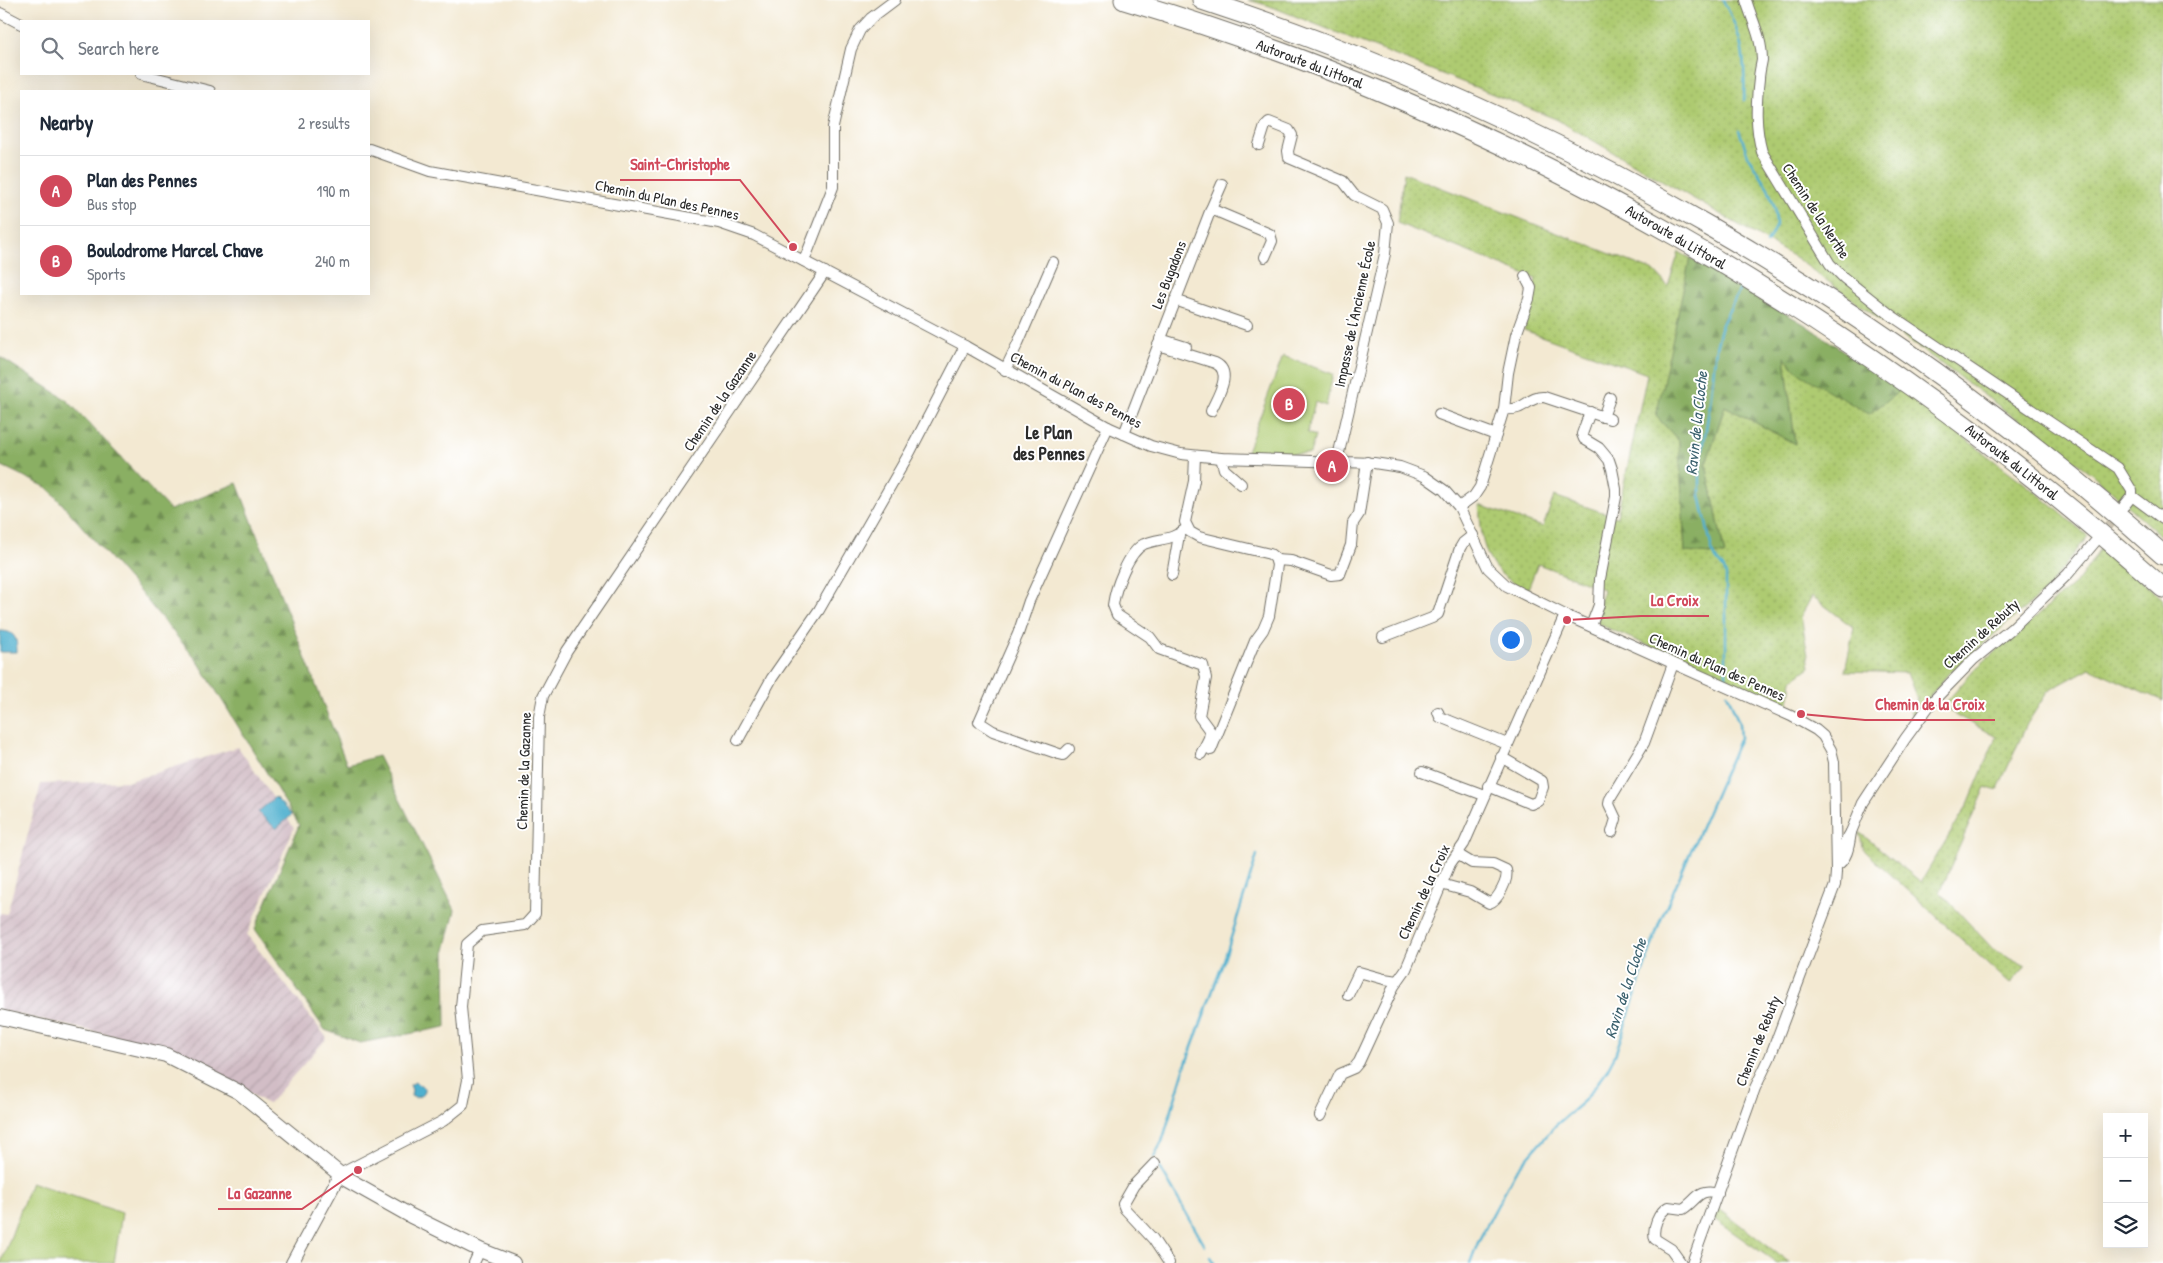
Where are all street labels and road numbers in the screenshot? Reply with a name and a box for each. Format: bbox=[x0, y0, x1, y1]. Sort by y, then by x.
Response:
street label: Autoroute du Littoral bbox=[1254, 33, 1367, 94]
street label: Chemin de la Nerthe bbox=[1778, 159, 1855, 263]
street label: Chemin du Plan des Pennes bbox=[593, 174, 741, 225]
street label: Autoroute du Littoral bbox=[1622, 199, 1731, 274]
street label: Les Bugadons bbox=[1146, 238, 1191, 312]
street label: Impasse de l'Ancienne École bbox=[1329, 239, 1380, 389]
street label: Chemin de la Gazanne bbox=[678, 346, 761, 455]
street label: Chemin du Plan des Pennes bbox=[1007, 346, 1146, 433]
street label: Autoroute du Littoral bbox=[1961, 418, 2063, 505]
street label: Chemin de Rebuty bbox=[1938, 594, 2023, 674]
street label: Chemin du Plan des Pennes bbox=[1646, 627, 1789, 706]
street label: Chemin de la Gazanne bbox=[511, 712, 536, 830]
street label: Chemin de la Croix bbox=[1392, 840, 1455, 943]
street label: Chemin de Rebuty bbox=[1730, 992, 1785, 1089]

